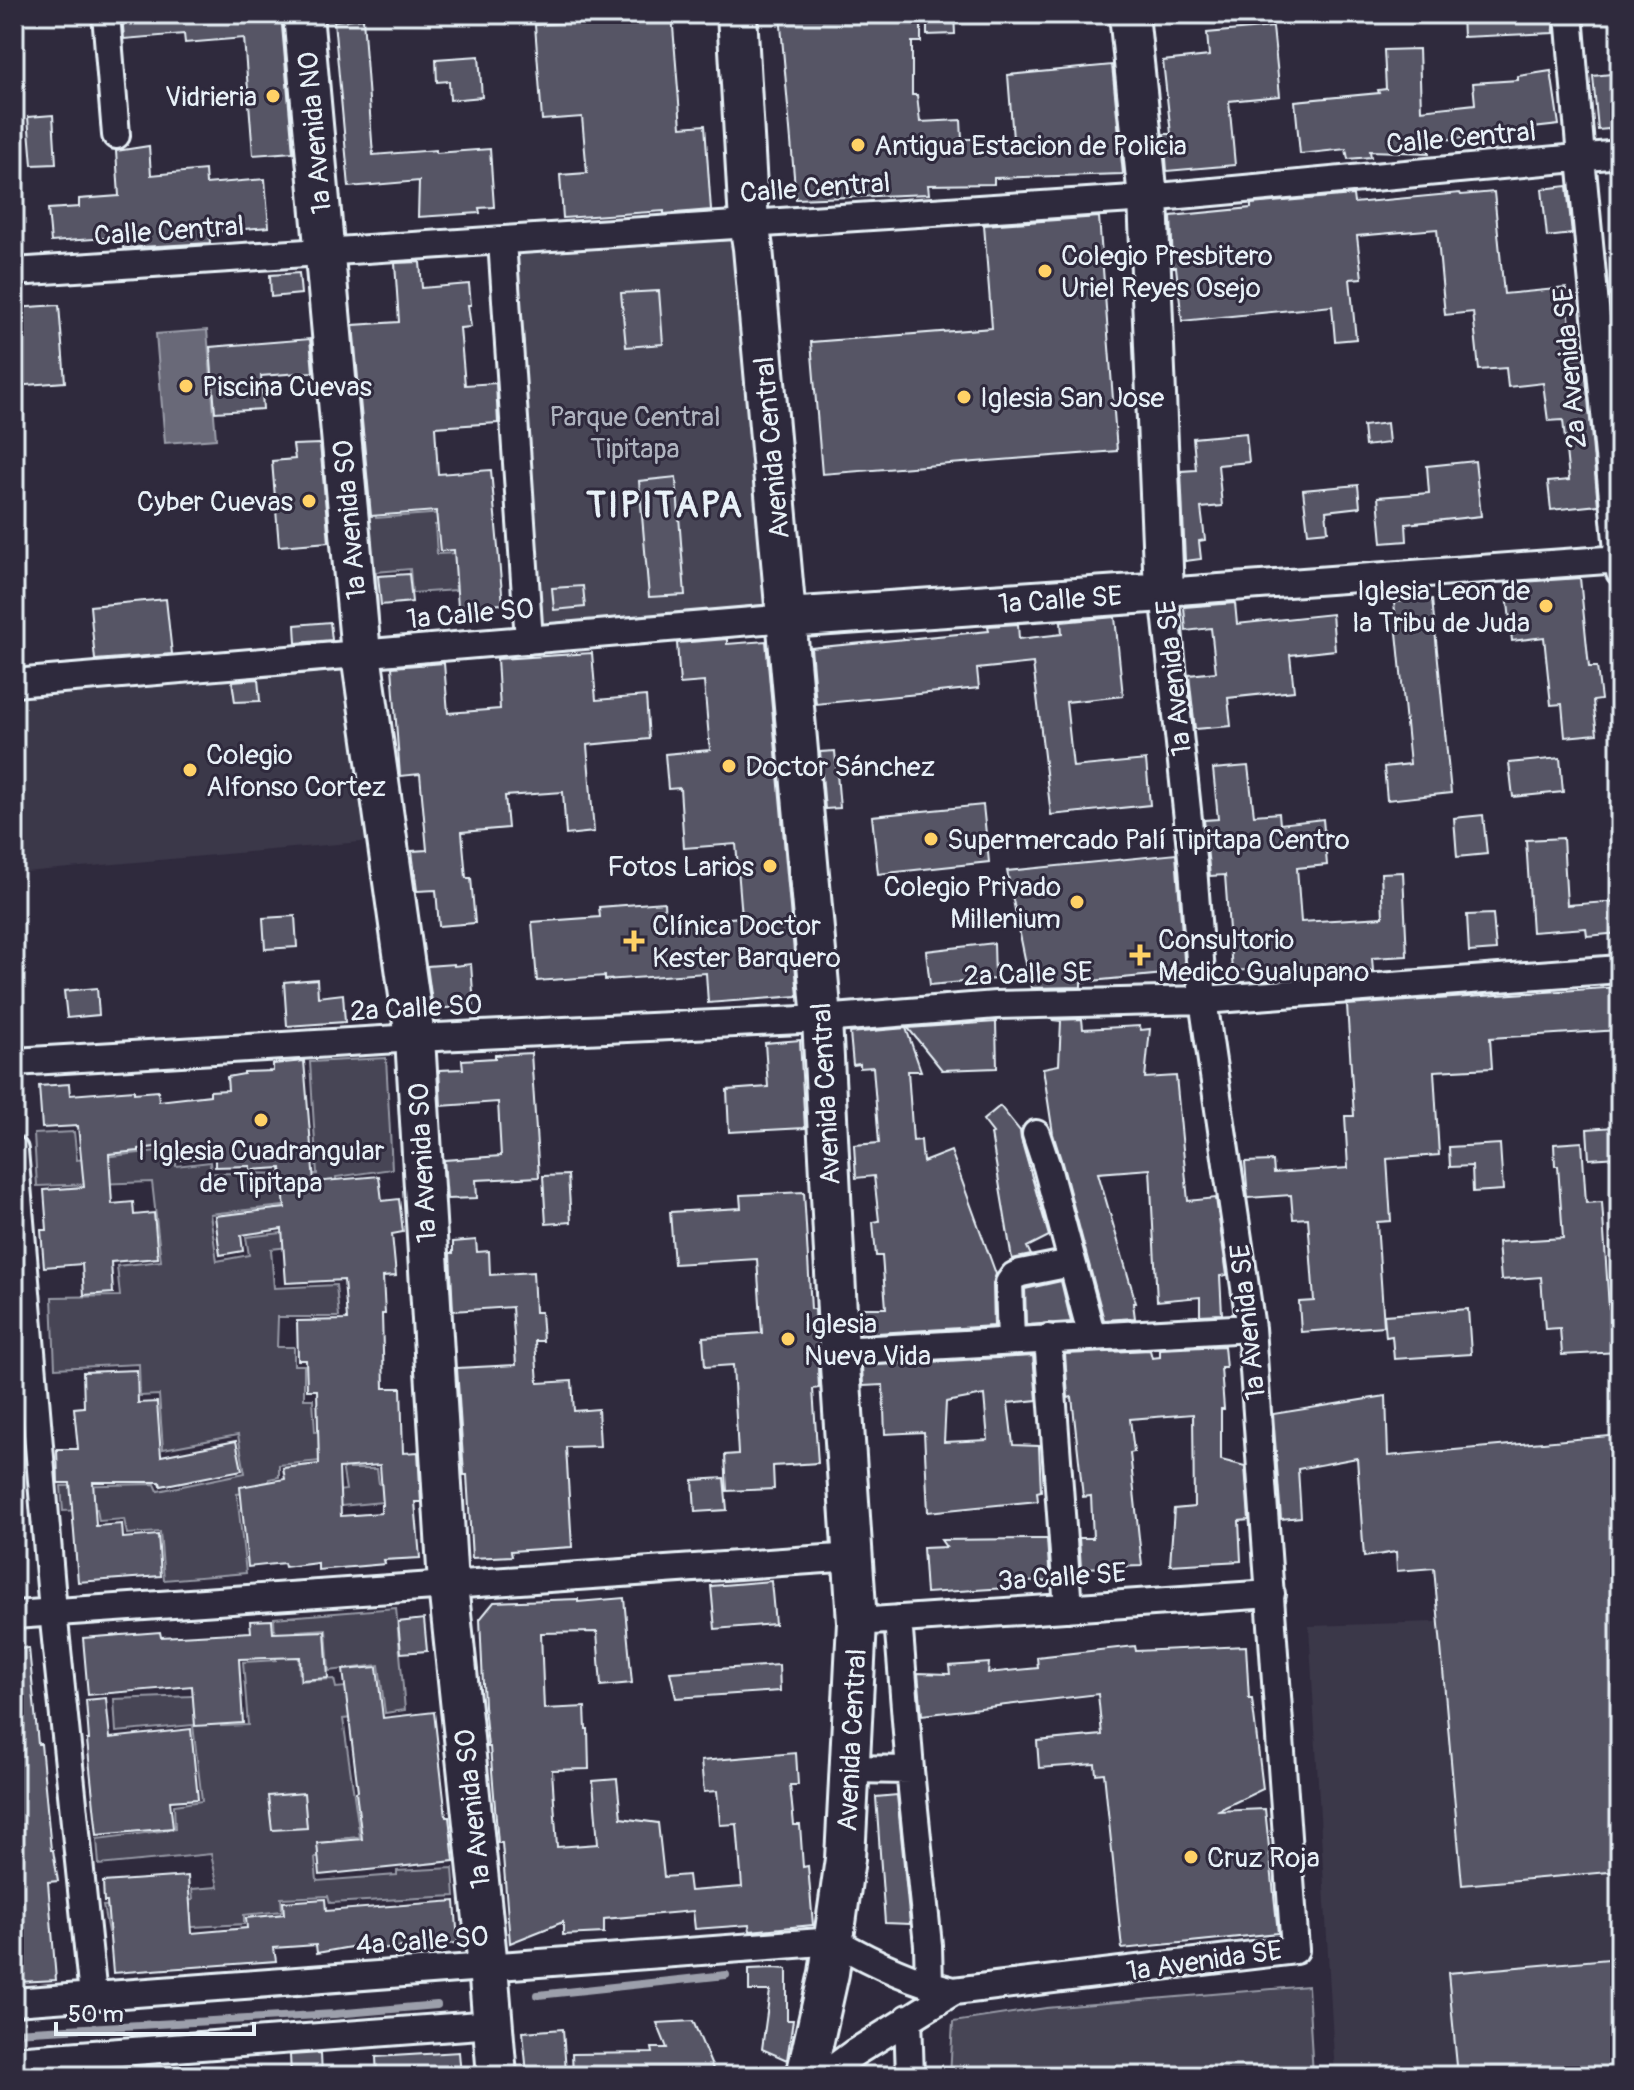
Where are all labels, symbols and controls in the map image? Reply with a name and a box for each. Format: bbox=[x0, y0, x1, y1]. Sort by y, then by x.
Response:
street label: 1a Avenida NO bbox=[291, 50, 340, 215]
place label: Vidrieria bbox=[165, 80, 257, 115]
marker: Vidrieria bbox=[264, 87, 282, 105]
street label: Calle Central bbox=[1385, 114, 1538, 162]
place label: Antigua Estacion de Policia bbox=[874, 129, 1187, 164]
marker: Antigua Estacion de Policia bbox=[849, 136, 867, 154]
street label: Calle Central bbox=[739, 166, 891, 211]
street label: Calle Central bbox=[93, 209, 245, 254]
place label: Colegio Presbitero Uriel Reyes Osejo bbox=[1061, 239, 1273, 306]
marker: Colegio Presbitero Uriel Reyes Osejo bbox=[1036, 262, 1054, 280]
street label: 2a Avenida SE bbox=[1546, 286, 1595, 450]
street label: Avenida Central bbox=[747, 355, 798, 541]
place label: Piscina Cuevas bbox=[202, 370, 373, 405]
marker: Piscina Cuevas bbox=[177, 377, 195, 395]
place label: Iglesia San Jose bbox=[980, 381, 1164, 416]
marker: Iglesia San Jose bbox=[955, 388, 973, 406]
park label: Parque Central Tipitapa bbox=[549, 400, 721, 467]
street label: 1a Avenida SO bbox=[326, 439, 375, 601]
district label: TIPITAPA bbox=[586, 483, 744, 528]
place label: Cyber Cuevas bbox=[137, 485, 293, 520]
marker: Cyber Cuevas bbox=[300, 492, 318, 510]
place label: Iglesia Leon de la Tribu de Juda bbox=[1353, 574, 1530, 641]
street label: 1a Calle SE bbox=[997, 579, 1123, 622]
street label: 1a Calle SO bbox=[405, 591, 535, 637]
marker: Iglesia Leon de la Tribu de Juda bbox=[1537, 597, 1555, 615]
street label: 1a Avenida SE bbox=[1149, 598, 1200, 758]
place label: Colegio Alfonso Cortez bbox=[206, 738, 386, 805]
place label: Doctor Sánchez bbox=[745, 750, 935, 785]
marker: Doctor Sánchez bbox=[720, 757, 738, 775]
marker: Colegio Alfonso Cortez bbox=[181, 761, 199, 779]
place label: Supermercado Palí Tipitapa Centro bbox=[947, 823, 1350, 858]
marker: Supermercado Palí Tipitapa Centro bbox=[922, 830, 940, 848]
place label: Fotos Larios bbox=[607, 850, 754, 885]
marker: Fotos Larios bbox=[761, 857, 779, 875]
place label: Colegio Privado Millenium bbox=[884, 870, 1061, 937]
marker: Colegio Privado Millenium bbox=[1068, 893, 1086, 911]
place label: Clínica Doctor Kester Barquero bbox=[652, 909, 841, 976]
place label: Consultorio Medico Gualupano bbox=[1158, 923, 1369, 990]
marker: Clínica Doctor Kester Barquero bbox=[623, 930, 645, 952]
marker: Consultorio Medico Gualupano bbox=[1129, 944, 1151, 966]
street label: 2a Calle SE bbox=[963, 955, 1093, 994]
street label: 2a Calle SO bbox=[349, 988, 483, 1029]
street label: Avenida Central bbox=[804, 1002, 849, 1186]
street label: 1a Avenida SO bbox=[402, 1082, 445, 1244]
marker: I Iglesia Cuadrangular de Tipitapa bbox=[252, 1111, 270, 1129]
place label: I Iglesia Cuadrangular de Tipitapa bbox=[138, 1134, 385, 1201]
street label: 1a Avenida SE bbox=[1223, 1242, 1274, 1402]
place label: Iglesia Nueva Vida bbox=[804, 1307, 931, 1374]
marker: Iglesia Nueva Vida bbox=[779, 1330, 797, 1348]
street label: 3a Calle SE bbox=[996, 1556, 1128, 1599]
street label: Avenida Central bbox=[830, 1648, 875, 1832]
street label: 1a Avenida SO bbox=[448, 1727, 499, 1890]
place label: Cruz Roja bbox=[1207, 1841, 1320, 1876]
marker: Cruz Roja bbox=[1182, 1848, 1200, 1866]
street label: 4a Calle SO bbox=[355, 1919, 490, 1964]
street label: 1a Avenida SE bbox=[1124, 1933, 1284, 1990]
scale bar bbox=[56, 1986, 254, 2036]
text: 50 m bbox=[68, 2000, 124, 2029]

